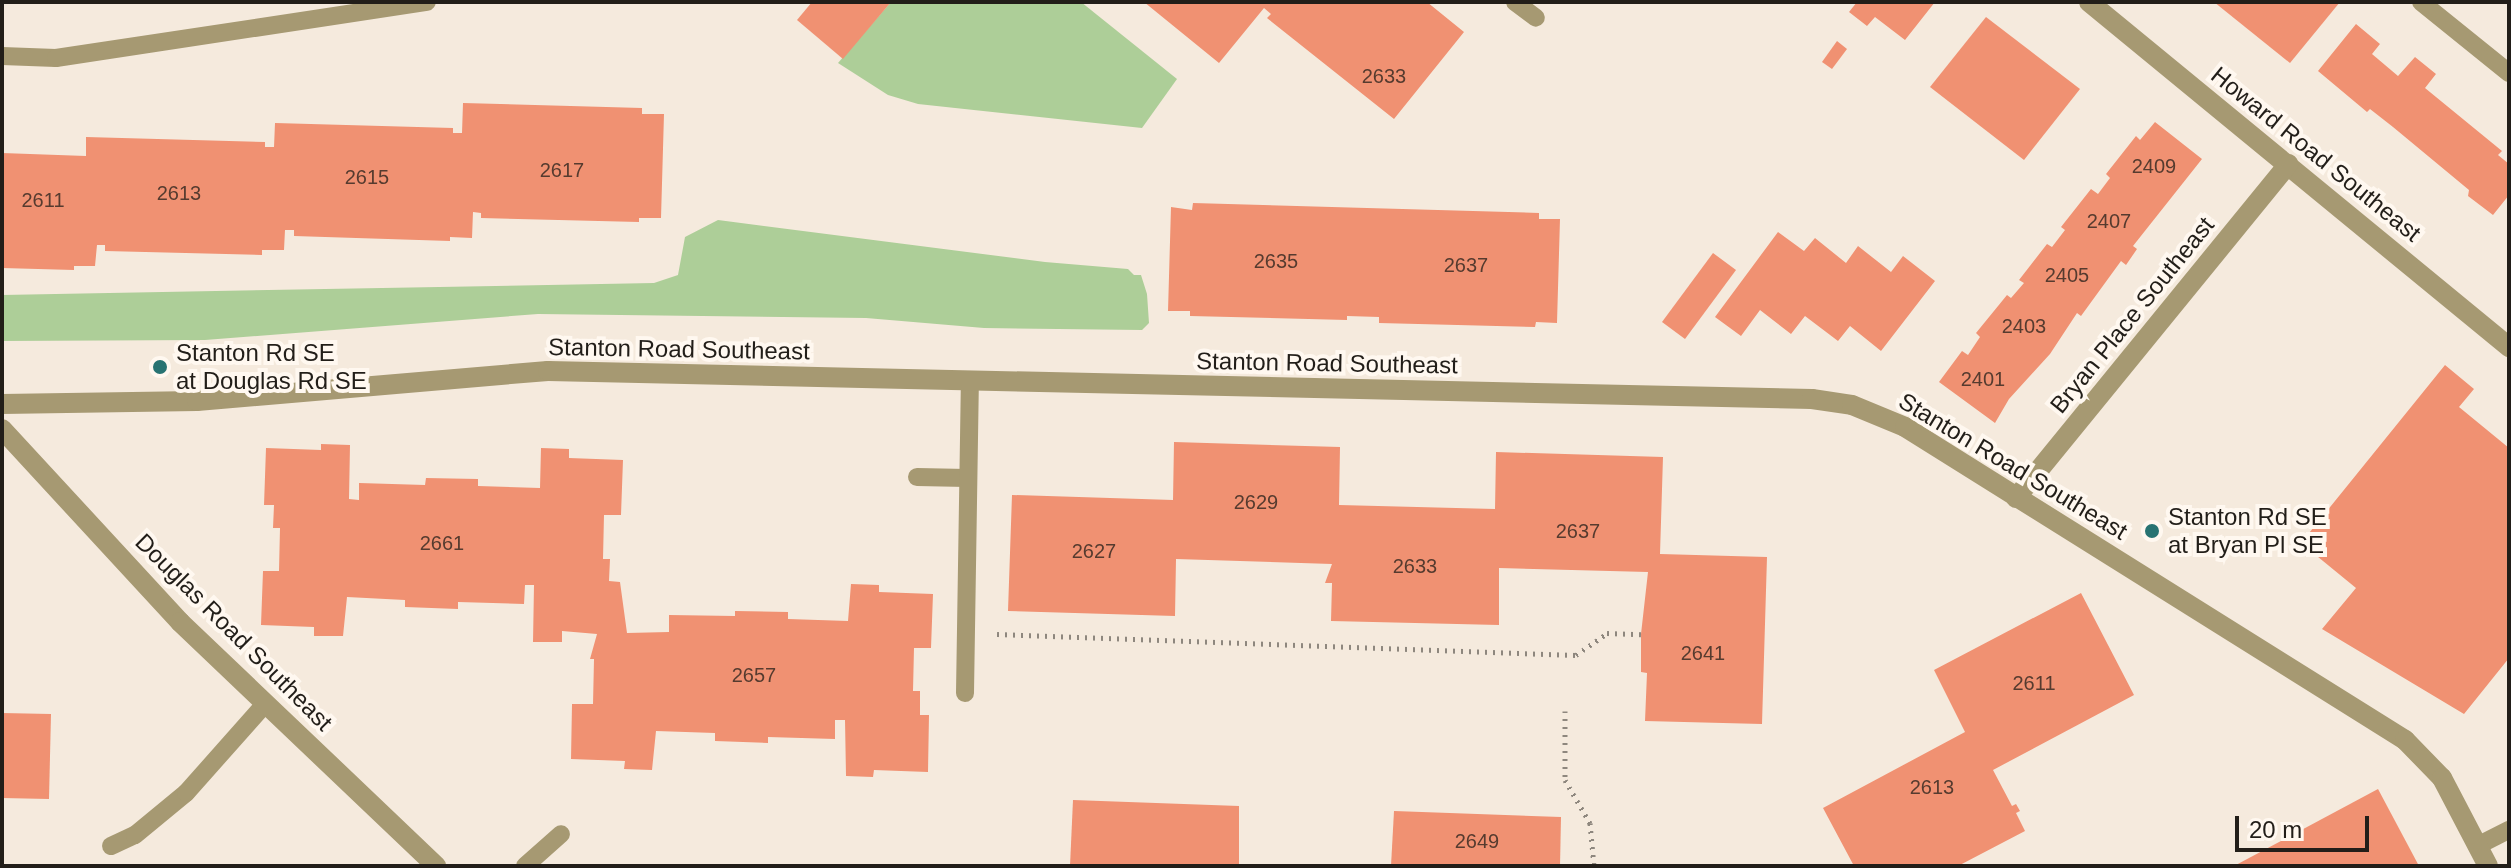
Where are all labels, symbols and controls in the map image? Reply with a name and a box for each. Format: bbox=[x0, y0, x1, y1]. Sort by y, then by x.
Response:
street label: Howard Road Southeast bbox=[2205, 61, 2427, 247]
house number: 2633 bbox=[1362, 64, 1406, 88]
house number: 2409 bbox=[2132, 154, 2176, 178]
house number: 2617 bbox=[540, 158, 584, 182]
house number: 2615 bbox=[345, 165, 389, 189]
house number: 2613 bbox=[157, 181, 201, 205]
house number: 2611 bbox=[21, 188, 65, 212]
house number: 2407 bbox=[2087, 209, 2131, 233]
street label: Bryan Place Southeast bbox=[2044, 211, 2220, 419]
house number: 2635 bbox=[1254, 249, 1298, 273]
house number: 2637 bbox=[1444, 253, 1488, 277]
house number: 2405 bbox=[2045, 263, 2089, 287]
house number: 2403 bbox=[2002, 314, 2046, 338]
street label: Stanton Road Southeast bbox=[548, 332, 810, 366]
place label: Stanton Rd SE at Douglas Rd SE bbox=[176, 339, 367, 395]
street label: Stanton Road Southeast bbox=[1196, 346, 1458, 380]
marker: Stanton Rd SE at Douglas Rd SE bbox=[151, 358, 169, 376]
house number: 2401 bbox=[1961, 367, 2005, 391]
street label: Stanton Road Southeast bbox=[1893, 386, 2133, 546]
house number: 2629 bbox=[1234, 490, 1278, 514]
place label: Stanton Rd SE at Bryan Pl SE bbox=[2168, 503, 2327, 559]
house number: 2637 bbox=[1556, 519, 1600, 543]
marker: Stanton Rd SE at Bryan Pl SE bbox=[2143, 522, 2161, 540]
street label: Douglas Road Southeast bbox=[129, 527, 339, 737]
house number: 2661 bbox=[420, 531, 464, 555]
house number: 2627 bbox=[1072, 539, 1116, 563]
house number: 2633 bbox=[1393, 554, 1437, 578]
house number: 2641 bbox=[1681, 641, 1725, 665]
house number: 2657 bbox=[732, 663, 776, 687]
house number: 2611 bbox=[2012, 671, 2056, 695]
house number: 2613 bbox=[1910, 775, 1954, 799]
scale bar bbox=[2239, 800, 2373, 850]
text: 20 m bbox=[2249, 816, 2302, 843]
house number: 2649 bbox=[1455, 829, 1499, 853]

